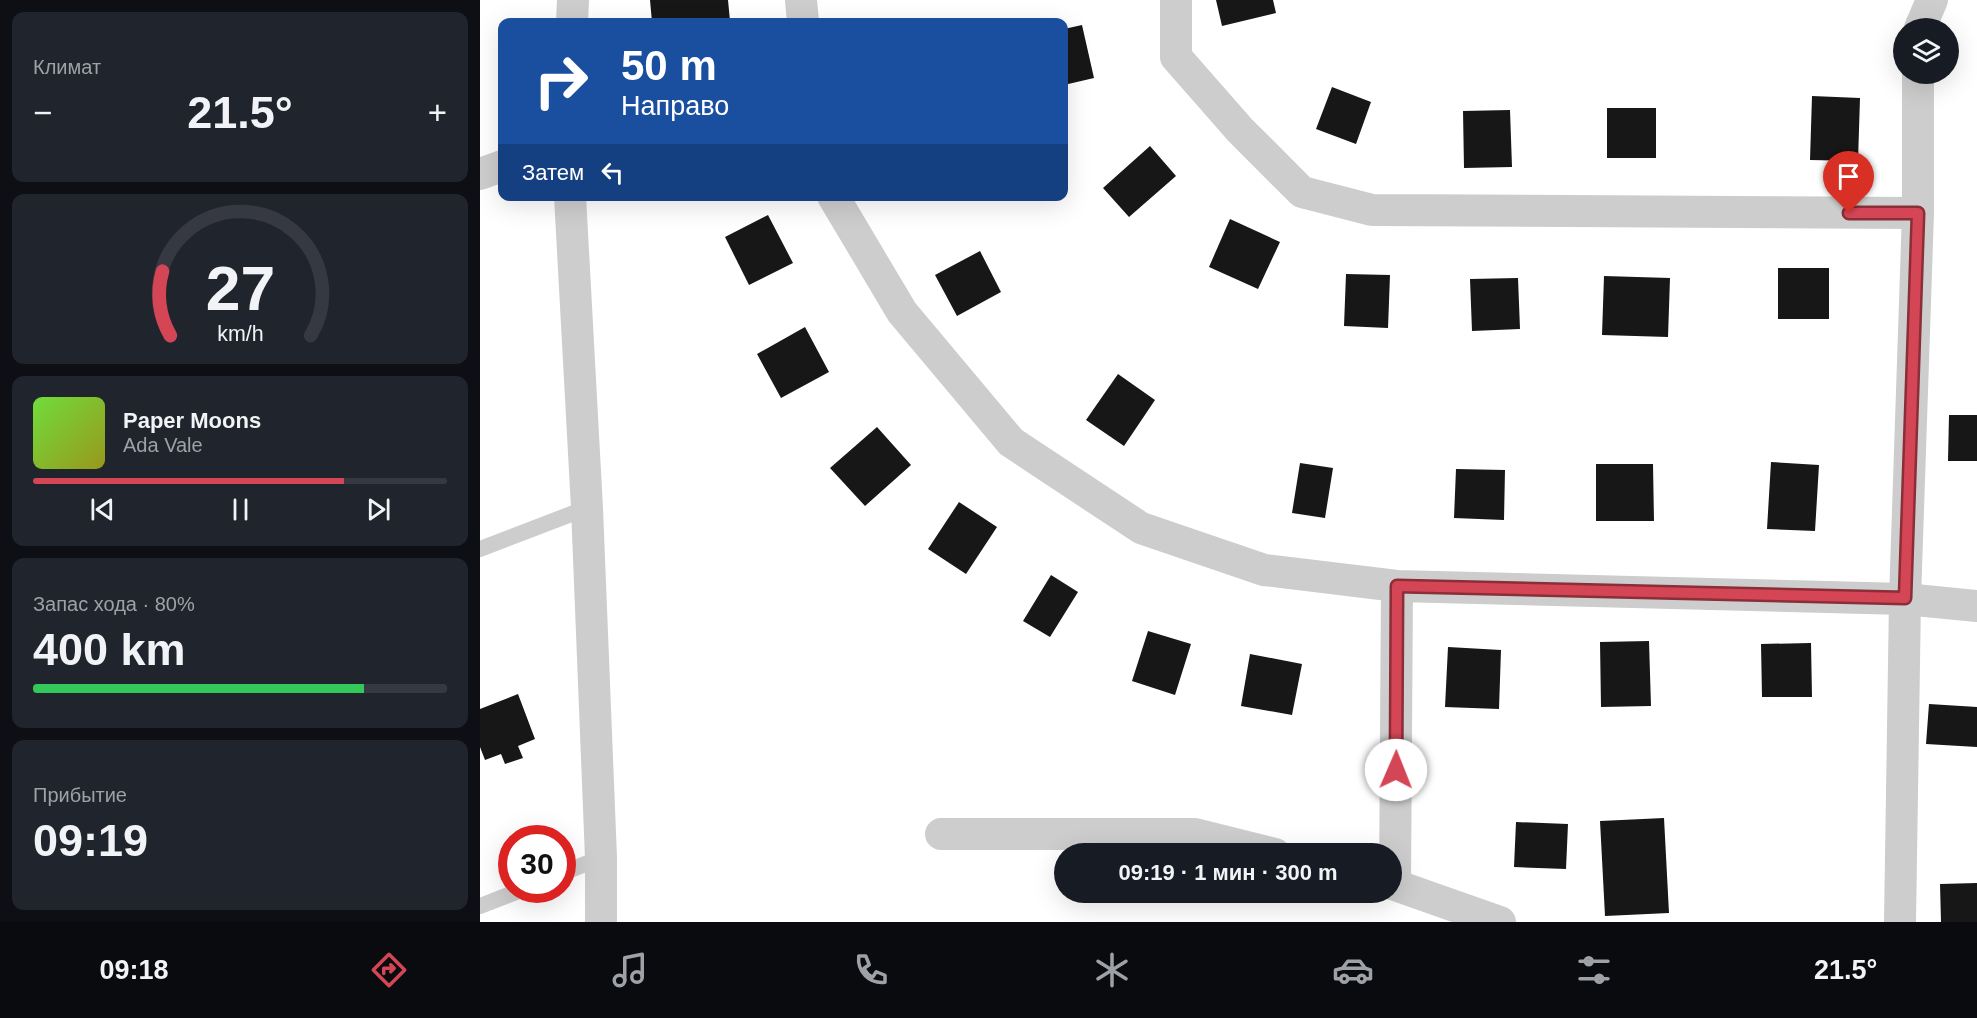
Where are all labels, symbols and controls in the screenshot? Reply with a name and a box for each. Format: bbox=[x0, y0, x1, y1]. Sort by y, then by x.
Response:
map controls bbox=[1893, 18, 1959, 84]
button: layers bbox=[1893, 18, 1959, 84]
icon: right bbox=[522, 42, 600, 120]
text: 50 m bbox=[621, 42, 717, 89]
text: Климат bbox=[33, 56, 101, 78]
text: 21.5° bbox=[187, 87, 293, 138]
text: Направо bbox=[621, 91, 729, 121]
text: − bbox=[33, 94, 52, 131]
text: + bbox=[428, 94, 447, 131]
pin bbox=[1823, 151, 1874, 213]
icon: left bbox=[596, 156, 629, 189]
text: Затем bbox=[522, 160, 584, 185]
icon: arrive bbox=[1832, 160, 1865, 193]
text: 27 bbox=[205, 254, 275, 323]
text: km/h bbox=[217, 322, 263, 346]
text: Paper Moons bbox=[123, 408, 261, 433]
text: Ada Vale bbox=[123, 434, 203, 456]
icon: previous bbox=[86, 493, 119, 526]
icon: pause bbox=[224, 493, 257, 526]
icon: next bbox=[362, 493, 395, 526]
text: Запас хода · 80% bbox=[33, 593, 195, 615]
text: 400 km bbox=[33, 624, 186, 675]
position arrow bbox=[1364, 738, 1428, 802]
text: Прибытие bbox=[33, 784, 127, 806]
text: 09:19 bbox=[33, 815, 148, 866]
speed limit sign: 30 bbox=[498, 825, 576, 903]
text: 09:19 · 1 мин · 300 m bbox=[1118, 860, 1338, 885]
icon: directions bbox=[368, 949, 410, 991]
icon: music bbox=[609, 949, 651, 991]
icon: phone bbox=[850, 949, 892, 991]
icon: climate bbox=[1091, 949, 1133, 991]
icon: car bbox=[1332, 949, 1374, 991]
icon: filters bbox=[1573, 949, 1615, 991]
text: 09:18 bbox=[100, 955, 169, 985]
text: 21.5° bbox=[1814, 955, 1877, 985]

